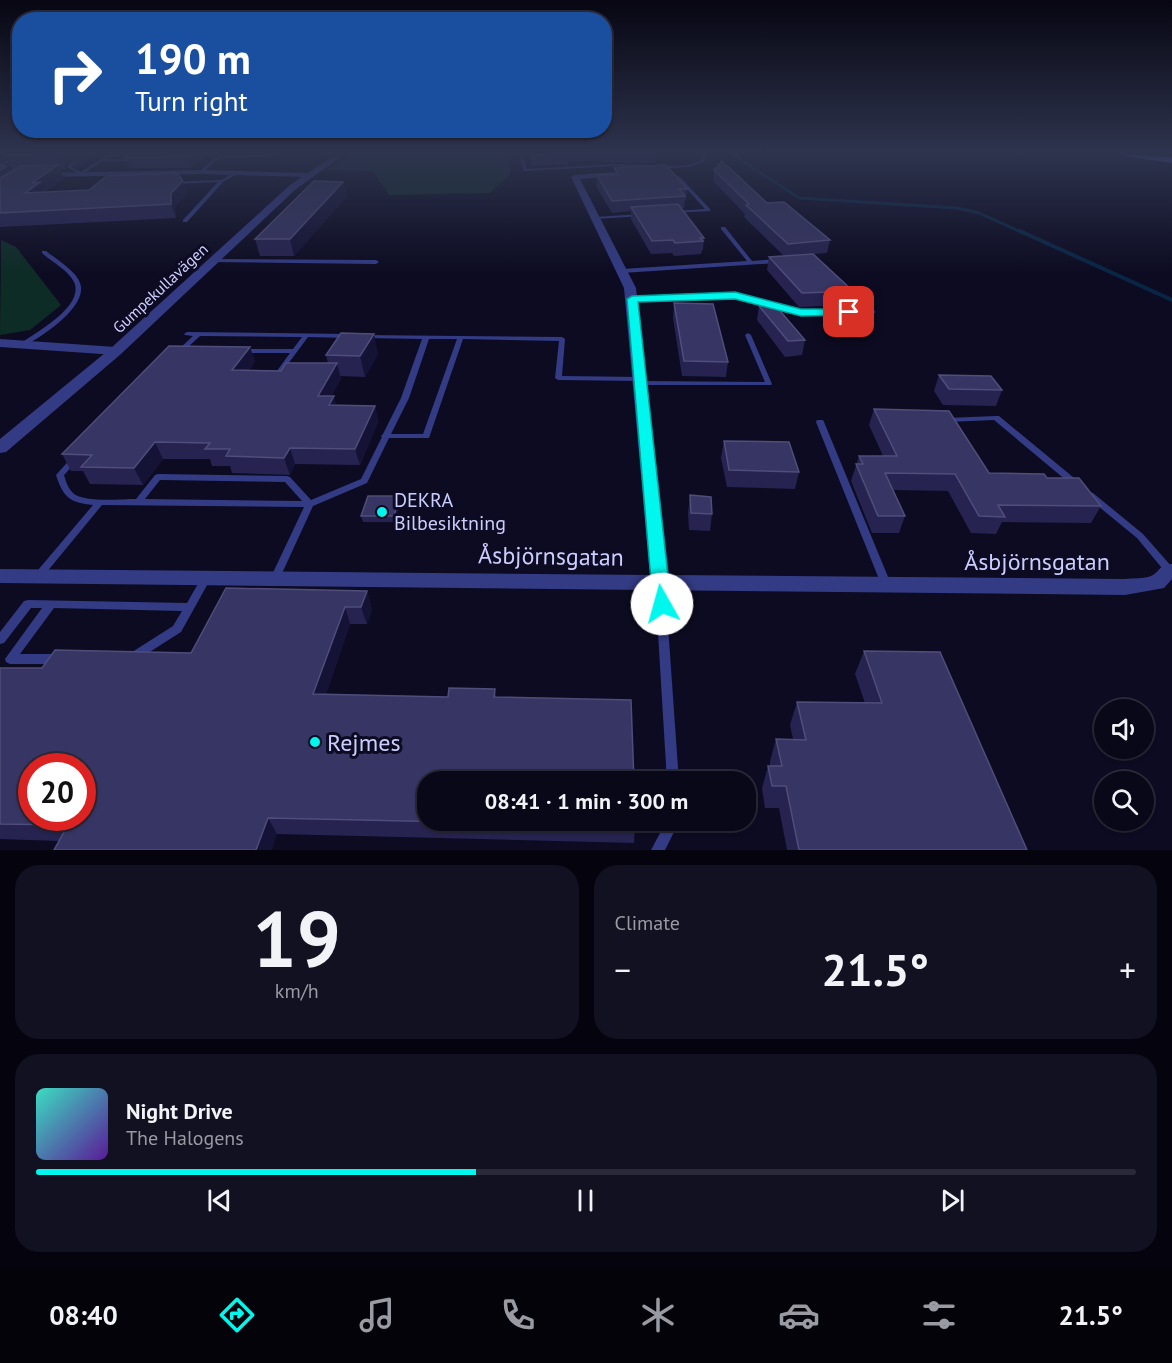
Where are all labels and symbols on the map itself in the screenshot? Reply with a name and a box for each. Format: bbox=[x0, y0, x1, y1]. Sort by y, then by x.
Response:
street label: Gumpekullavägen bbox=[108, 239, 212, 337]
pin bbox=[823, 286, 874, 337]
place label: DEKRA Bilbesiktning bbox=[394, 487, 506, 536]
marker: DEKRA Bilbesiktning bbox=[375, 505, 389, 519]
street label: Åsbjörnsgatan bbox=[478, 539, 624, 573]
street label: Åsbjörnsgatan bbox=[964, 546, 1110, 577]
position arrow bbox=[630, 572, 694, 636]
place label: Rejmes bbox=[327, 727, 401, 758]
marker: Rejmes bbox=[308, 735, 322, 749]
speed limit sign: 20 bbox=[18, 753, 96, 831]

